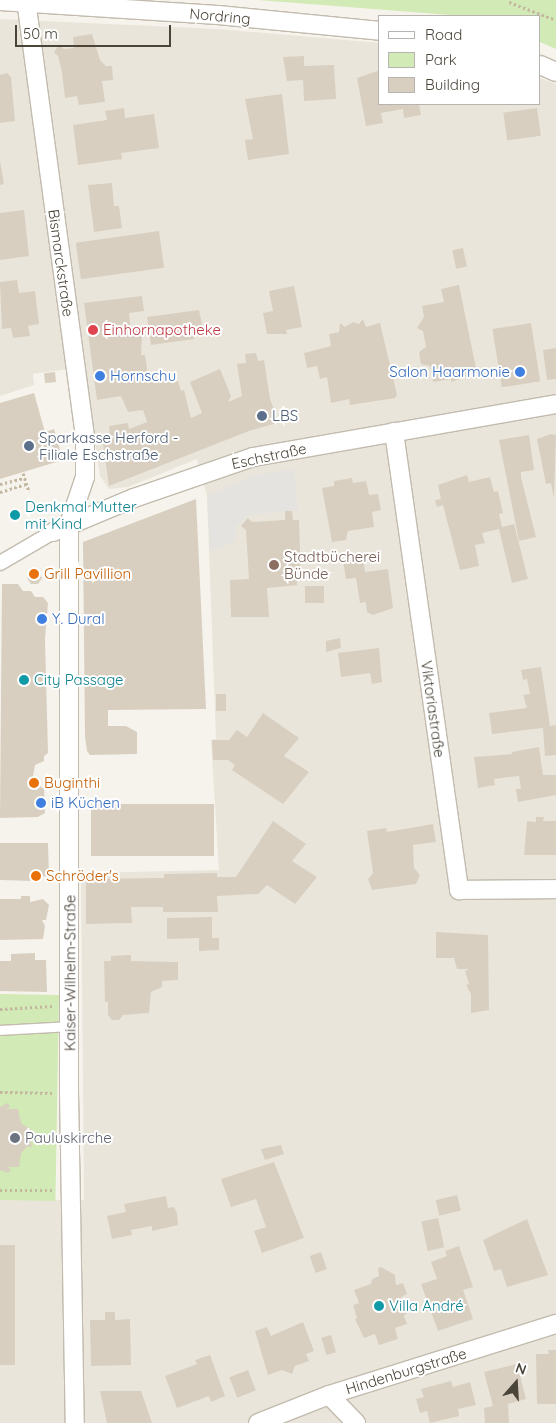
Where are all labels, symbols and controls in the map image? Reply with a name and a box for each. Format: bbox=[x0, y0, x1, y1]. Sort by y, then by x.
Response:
street label: Nordring bbox=[189, 4, 251, 28]
scale bar bbox=[18, 15, 174, 47]
legend bbox=[378, 15, 541, 105]
text: 50 m bbox=[23, 24, 58, 43]
text: Road bbox=[425, 25, 462, 44]
text: Park bbox=[425, 50, 457, 69]
text: Building bbox=[425, 75, 480, 94]
street label: Bismarckstraße bbox=[45, 208, 77, 318]
place label: Einhornapotheke bbox=[103, 321, 221, 339]
marker: Einhornapotheke bbox=[87, 324, 99, 336]
place label: Salon Haarmonie bbox=[389, 363, 510, 381]
marker: Salon Haarmonie bbox=[514, 366, 526, 378]
place label: Hornschu bbox=[110, 367, 176, 385]
marker: Hornschu bbox=[94, 370, 106, 382]
place label: LBS bbox=[272, 407, 298, 425]
marker: LBS bbox=[256, 410, 268, 422]
place label: Sparkasse Herford - Filiale Eschstraße bbox=[39, 428, 179, 463]
street label: Eschstraße bbox=[230, 439, 308, 473]
marker: Sparkasse Herford - Filiale Eschstraße bbox=[23, 440, 35, 452]
place label: Denkmal Mutter mit Kind bbox=[25, 497, 137, 532]
marker: Denkmal Mutter mit Kind bbox=[9, 509, 21, 521]
place label: Stadtbücherei Bünde bbox=[284, 547, 380, 582]
marker: Stadtbücherei Bünde bbox=[268, 559, 280, 571]
place label: Grill Pavillion bbox=[44, 565, 131, 583]
marker: Grill Pavillion bbox=[28, 568, 40, 580]
place label: Y. Dural bbox=[52, 610, 105, 628]
marker: Y. Dural bbox=[36, 613, 48, 625]
street label: Viktoriastraße bbox=[417, 659, 449, 759]
place label: City Passage bbox=[34, 671, 123, 689]
marker: City Passage bbox=[18, 674, 30, 686]
place label: Buginthi bbox=[44, 774, 100, 792]
marker: Buginthi bbox=[28, 777, 40, 789]
place label: iB Küchen bbox=[51, 794, 120, 812]
marker: iB Küchen bbox=[35, 797, 47, 809]
place label: Schröder's bbox=[46, 867, 119, 885]
marker: Schröder's bbox=[30, 870, 42, 882]
street label: Kaiser-Wilhelm-Straße bbox=[61, 895, 79, 1051]
place label: Pauluskirche bbox=[25, 1129, 112, 1147]
marker: Pauluskirche bbox=[9, 1132, 21, 1144]
place label: Villa André bbox=[389, 1297, 464, 1315]
marker: Villa André bbox=[373, 1300, 385, 1312]
street label: Hindenburgstraße bbox=[343, 1344, 469, 1398]
north arrow bbox=[491, 1358, 541, 1408]
text: N bbox=[513, 1359, 529, 1379]

